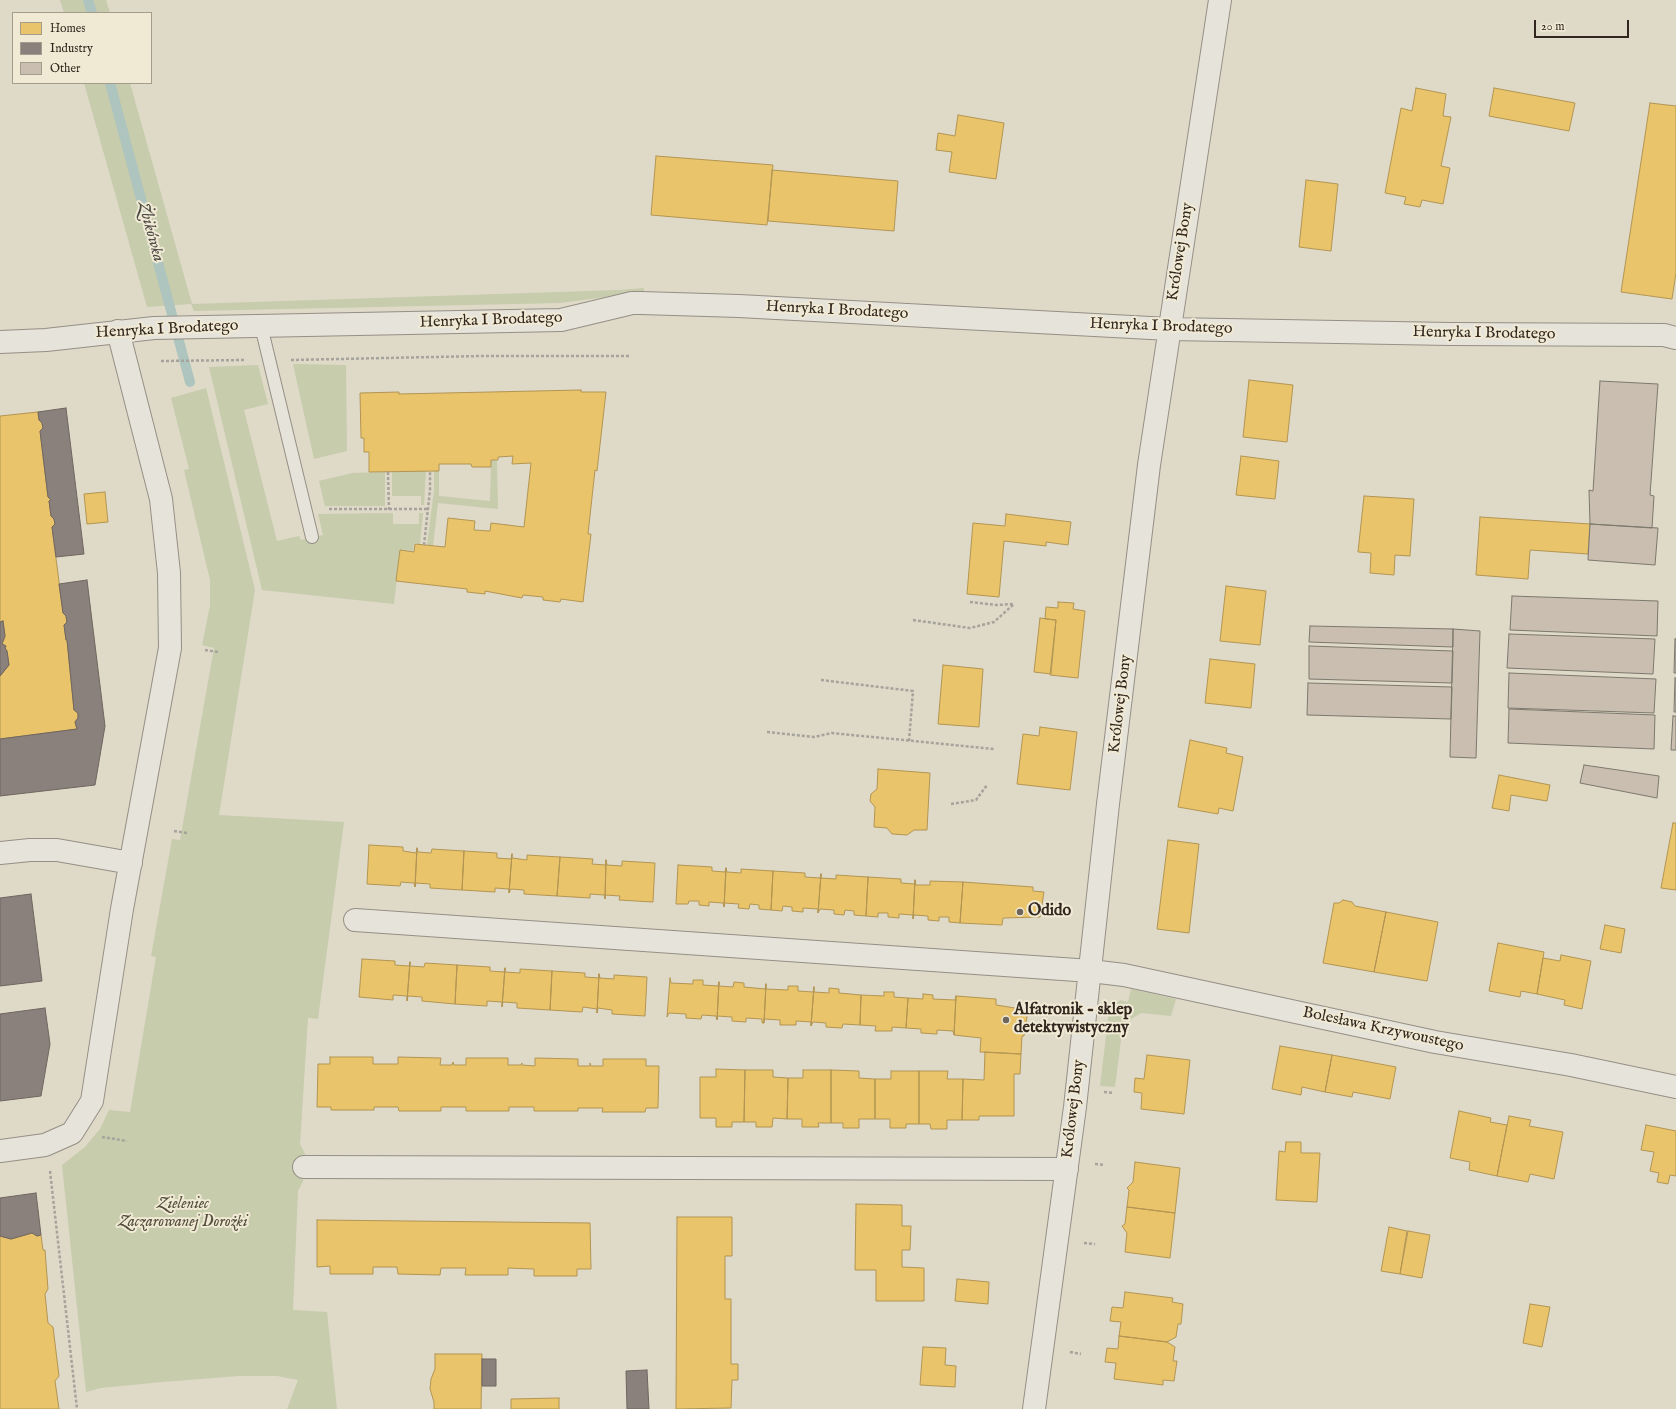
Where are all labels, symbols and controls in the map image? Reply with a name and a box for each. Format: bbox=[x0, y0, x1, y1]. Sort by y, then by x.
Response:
legend bbox=[12, 12, 152, 84]
scale bar bbox=[1536, 12, 1631, 38]
text: 20 m bbox=[1541, 19, 1564, 34]
text: Homes bbox=[50, 21, 86, 36]
text: Industry bbox=[50, 41, 93, 56]
text: Other bbox=[50, 61, 80, 76]
water label: Żbikówka bbox=[132, 200, 168, 264]
street label: Królowej Bony bbox=[1164, 201, 1198, 303]
street label: Henryka I Brodatego bbox=[765, 298, 909, 324]
street label: Henryka I Brodatego bbox=[419, 309, 563, 333]
street label: Henryka I Brodatego bbox=[1089, 315, 1233, 339]
street label: Henryka I Brodatego bbox=[95, 317, 239, 343]
street label: Henryka I Brodatego bbox=[1412, 323, 1556, 345]
street label: Królowej Bony bbox=[1105, 654, 1137, 754]
place label: Odido bbox=[1028, 902, 1071, 922]
marker: Odido bbox=[1015, 907, 1025, 917]
place label: Alfatronik - sklep detektywistyczny bbox=[1014, 1001, 1132, 1039]
street label: Bolesława Krzywoustego bbox=[1301, 1004, 1465, 1056]
marker: Alfatronik - sklep detektywistyczny bbox=[1001, 1015, 1011, 1025]
street label: Królowej Bony bbox=[1058, 1059, 1090, 1159]
park label: Zieleniec Zaczarowanej Dorożki bbox=[118, 1195, 248, 1233]

